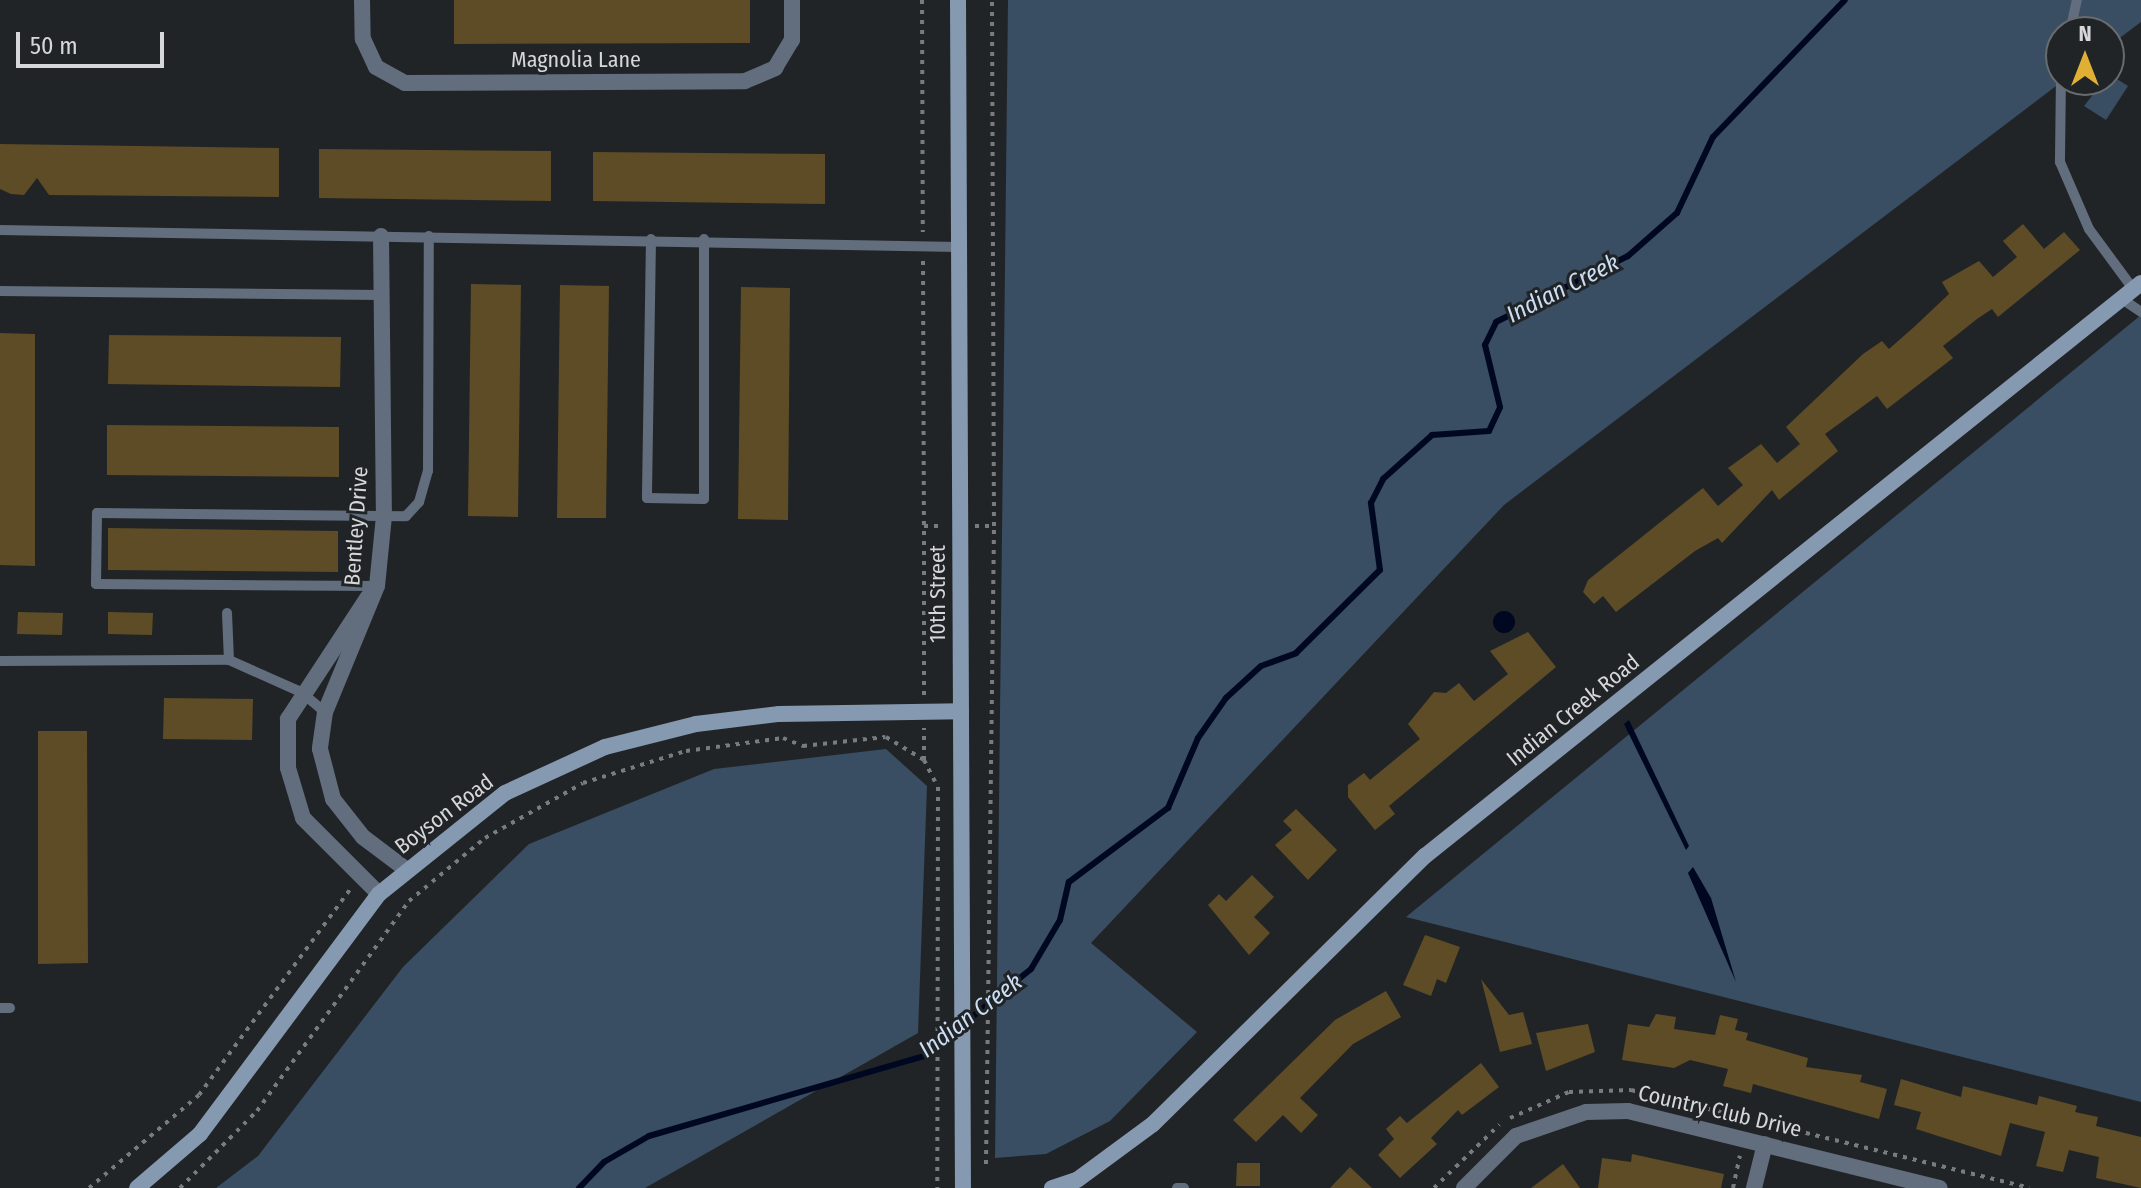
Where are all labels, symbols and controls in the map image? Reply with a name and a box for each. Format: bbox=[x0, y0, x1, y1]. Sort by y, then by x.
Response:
scale bar bbox=[20, 16, 168, 66]
north arrow bbox=[2045, 16, 2125, 96]
text: N bbox=[2078, 20, 2092, 47]
text: 50 m bbox=[30, 32, 78, 60]
street label: Magnolia Lane bbox=[511, 47, 641, 73]
water label: Indian Creek bbox=[1502, 248, 1624, 330]
street label: Bentley Drive bbox=[339, 465, 373, 587]
street label: 10th Street bbox=[925, 545, 951, 643]
street label: Indian Creek Road bbox=[1501, 648, 1645, 772]
street label: Boyson Road bbox=[390, 768, 498, 860]
water label: Indian Creek bbox=[914, 968, 1028, 1064]
street label: Country Club Drive bbox=[1636, 1079, 1804, 1143]

